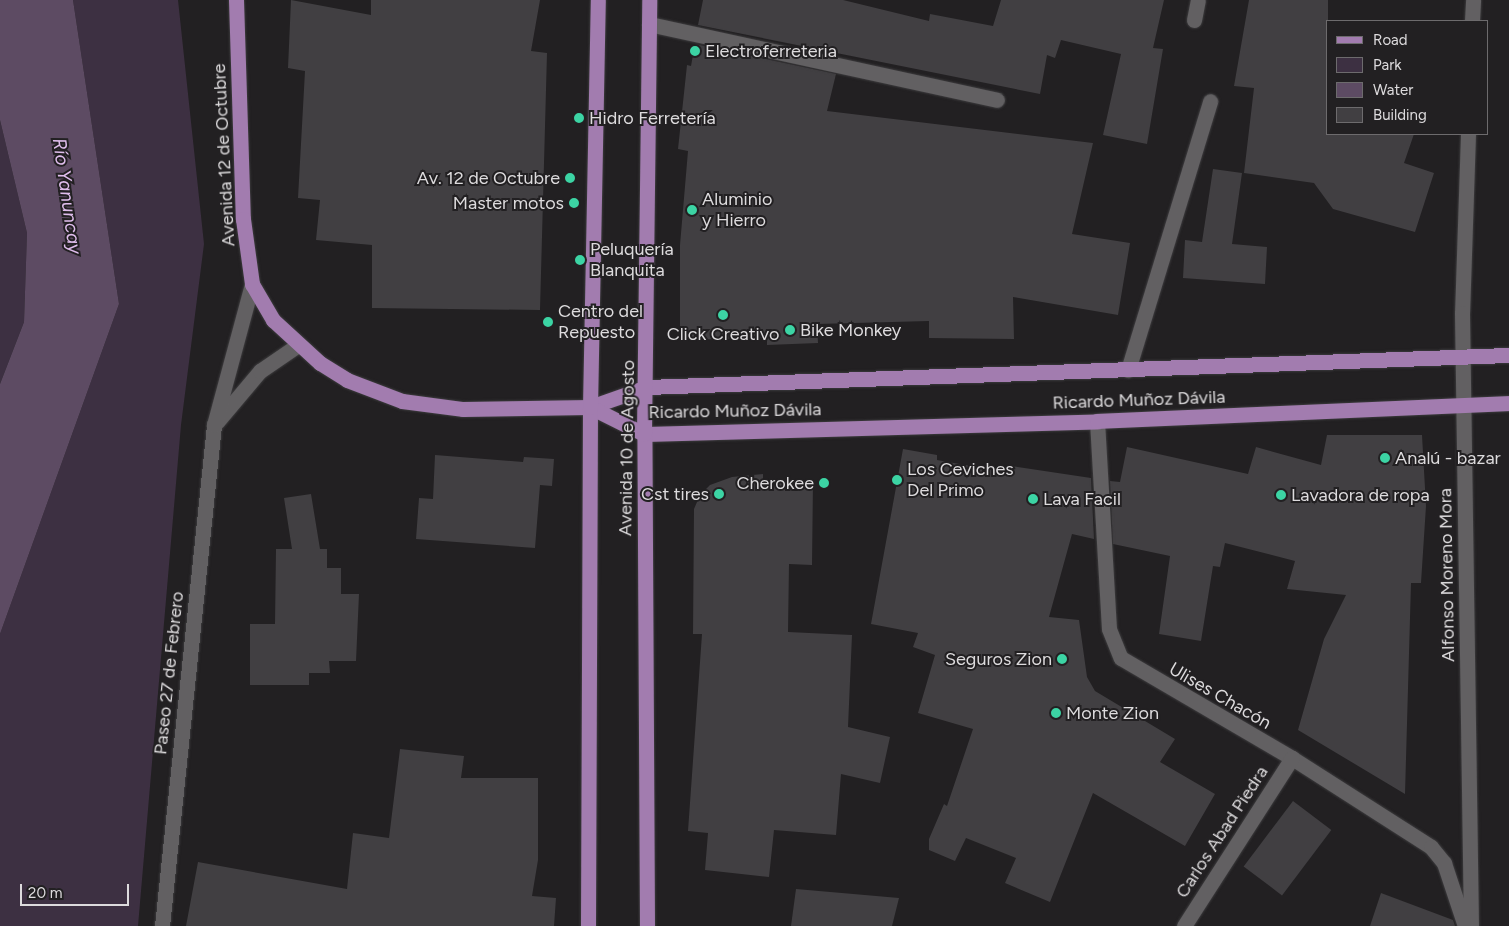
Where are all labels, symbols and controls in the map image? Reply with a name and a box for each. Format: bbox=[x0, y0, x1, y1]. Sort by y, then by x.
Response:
legend bbox=[1326, 20, 1489, 135]
text: Road bbox=[1373, 31, 1408, 49]
place label: Electroferreteria bbox=[705, 40, 837, 62]
marker: Electroferreteria bbox=[689, 45, 701, 57]
text: Park bbox=[1373, 56, 1402, 74]
street label: Avenida 12 de Octubre bbox=[208, 63, 240, 247]
text: Water bbox=[1373, 81, 1413, 99]
text: Building bbox=[1373, 106, 1427, 124]
place label: Hidro Ferretería bbox=[589, 107, 716, 129]
marker: Hidro Ferretería bbox=[573, 112, 585, 124]
water label: Río Yanuncay bbox=[48, 137, 86, 255]
place label: Av. 12 de Octubre bbox=[417, 167, 560, 189]
marker: Av. 12 de Octubre bbox=[564, 172, 576, 184]
place label: Aluminio y Hierro bbox=[702, 189, 772, 232]
place label: Master motos bbox=[453, 192, 564, 214]
marker: Master motos bbox=[568, 197, 580, 209]
marker: Aluminio y Hierro bbox=[686, 204, 698, 216]
place label: Peluquería Blanquita bbox=[590, 239, 674, 282]
marker: Peluquería Blanquita bbox=[574, 254, 586, 266]
place label: Centro del Repuesto bbox=[558, 301, 643, 344]
marker: Click Creativo bbox=[717, 309, 729, 321]
marker: Centro del Repuesto bbox=[542, 316, 554, 328]
place label: Bike Monkey bbox=[800, 319, 901, 341]
place label: Click Creativo bbox=[667, 323, 779, 345]
marker: Bike Monkey bbox=[784, 324, 796, 336]
street label: Avenida 10 de Agosto bbox=[615, 360, 639, 536]
street label: Ricardo Muñoz Dávila bbox=[1052, 386, 1226, 414]
street label: Ricardo Muñoz Dávila bbox=[648, 399, 822, 423]
place label: Analú - bazar bbox=[1395, 447, 1501, 469]
marker: Analú - bazar bbox=[1379, 452, 1391, 464]
place label: Los Ceviches Del Primo bbox=[907, 459, 1014, 502]
place label: Cherokee bbox=[736, 472, 814, 494]
marker: Los Ceviches Del Primo bbox=[891, 474, 903, 486]
marker: Cherokee bbox=[818, 477, 830, 489]
place label: Cst tires bbox=[641, 483, 709, 505]
place label: Lavadora de ropa bbox=[1291, 484, 1430, 506]
marker: Cst tires bbox=[713, 488, 725, 500]
place label: Lava Facil bbox=[1043, 488, 1121, 510]
street label: Alfonso Moreno Mora bbox=[1435, 488, 1459, 662]
marker: Lavadora de ropa bbox=[1275, 489, 1287, 501]
marker: Lava Facil bbox=[1027, 493, 1039, 505]
street label: Paseo 27 de Febrero bbox=[150, 590, 188, 756]
place label: Seguros Zion bbox=[945, 648, 1052, 670]
marker: Seguros Zion bbox=[1056, 653, 1068, 665]
street label: Ulises Chacón bbox=[1165, 658, 1275, 734]
place label: Monte Zion bbox=[1066, 702, 1159, 724]
marker: Monte Zion bbox=[1050, 707, 1062, 719]
street label: Carlos Abad Piedra bbox=[1171, 762, 1273, 902]
scale bar bbox=[22, 874, 131, 906]
text: 20 m bbox=[28, 884, 62, 902]

